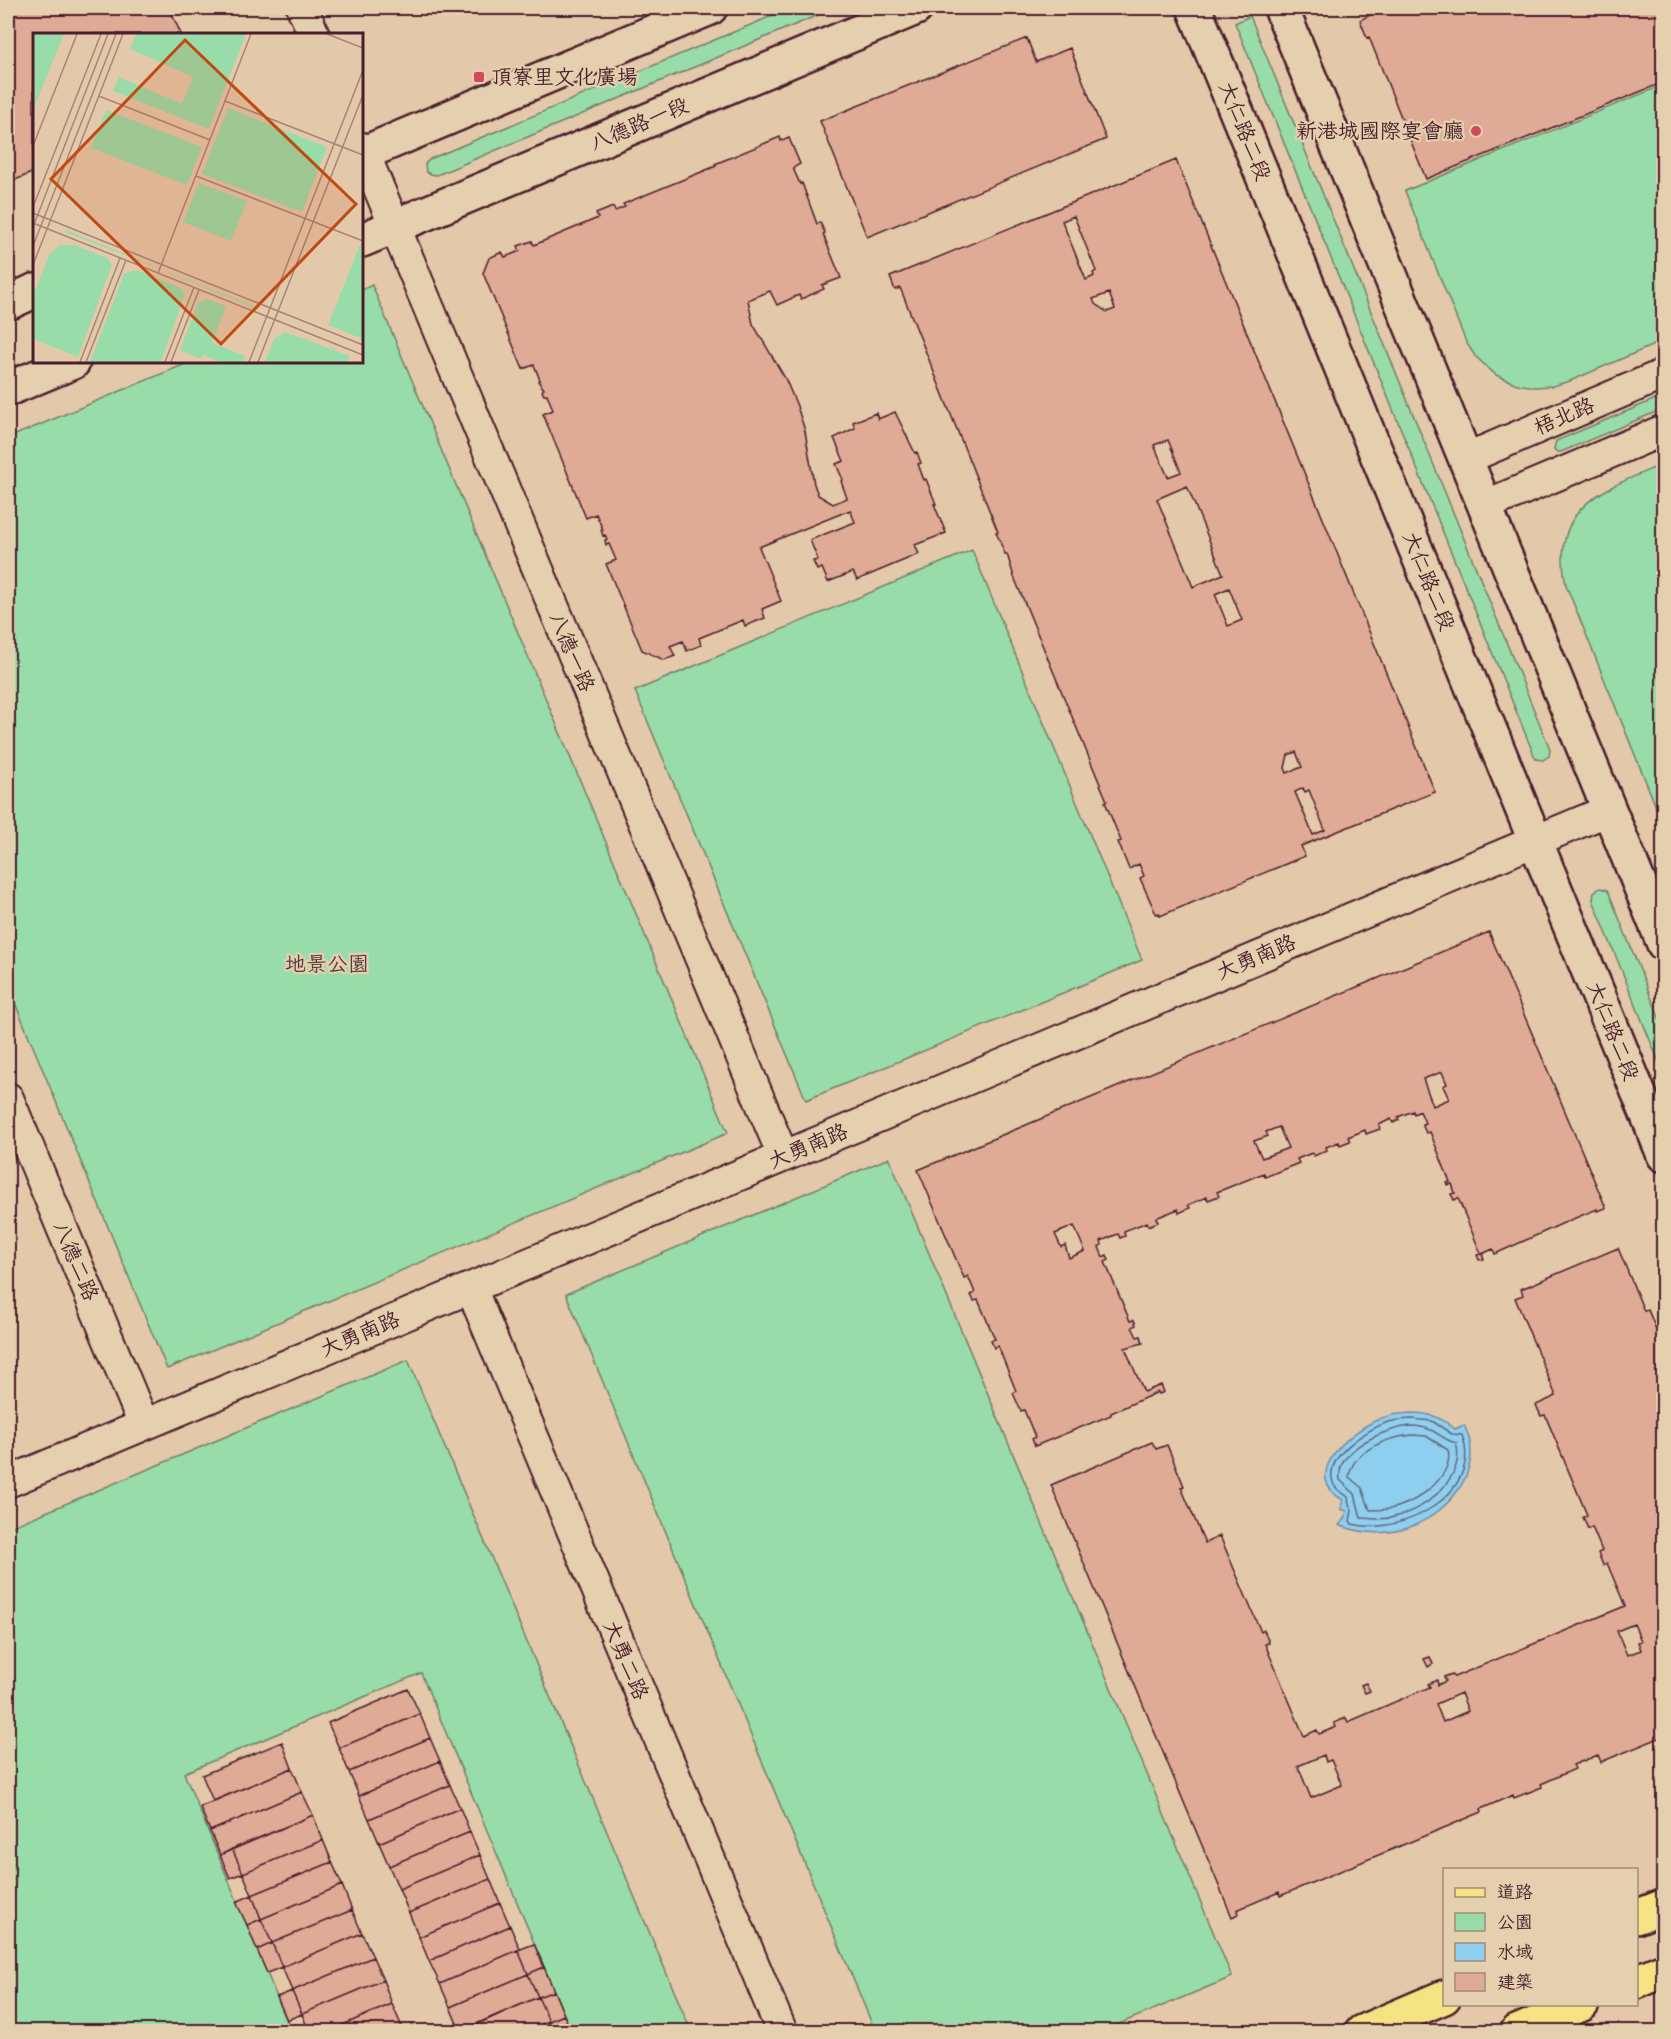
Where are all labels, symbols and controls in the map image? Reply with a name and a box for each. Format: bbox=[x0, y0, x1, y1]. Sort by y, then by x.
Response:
inset map bbox=[33, 33, 363, 363]
place label: 頂寮里文化廣場 bbox=[491, 63, 638, 90]
marker: 頂寮里文化廣場 bbox=[472, 70, 486, 84]
street label: 大仁路二段 bbox=[1213, 77, 1278, 185]
street label: 八德路一段 bbox=[585, 91, 692, 156]
place label: 新港城國際宴會廳 bbox=[1296, 117, 1464, 144]
marker: 新港城國際宴會廳 bbox=[1469, 124, 1483, 138]
street label: 梧北路 bbox=[1530, 391, 1598, 440]
street label: 大仁路二段 bbox=[1397, 527, 1462, 635]
street label: 八德一路 bbox=[544, 608, 601, 696]
street label: 大勇南路 bbox=[1212, 928, 1300, 985]
park label: 地景公園 bbox=[285, 950, 369, 977]
street label: 大仁路二段 bbox=[1581, 977, 1646, 1085]
street label: 大勇南路 bbox=[764, 1117, 852, 1174]
street label: 八德二路 bbox=[48, 1217, 105, 1305]
street label: 大勇南路 bbox=[316, 1305, 404, 1362]
street label: 大勇二路 bbox=[598, 1616, 655, 1704]
legend bbox=[1443, 1868, 1638, 2006]
text: 道路 bbox=[1497, 1880, 1533, 1903]
text: 公園 bbox=[1497, 1910, 1533, 1933]
text: 水域 bbox=[1497, 1940, 1533, 1963]
text: 建築 bbox=[1497, 1970, 1533, 1993]

